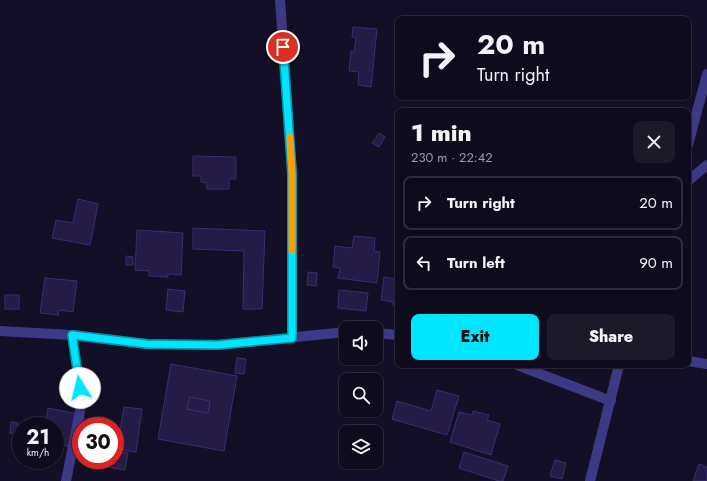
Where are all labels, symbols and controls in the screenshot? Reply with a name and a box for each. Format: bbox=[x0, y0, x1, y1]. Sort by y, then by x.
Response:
text: 20 m bbox=[477, 24, 545, 65]
pin bbox=[266, 30, 300, 64]
icon: right bbox=[411, 32, 463, 84]
icon: arrive bbox=[272, 36, 294, 58]
text: Turn right bbox=[477, 62, 549, 88]
text: 1 min bbox=[411, 115, 472, 150]
button: close bbox=[633, 121, 675, 163]
text: 230 m · 22:42 bbox=[411, 148, 493, 167]
icon: right bbox=[413, 192, 435, 214]
text: Turn right bbox=[447, 192, 515, 214]
text: 20 m bbox=[639, 192, 673, 214]
icon: left bbox=[413, 252, 435, 274]
text: Turn left bbox=[447, 252, 505, 274]
text: 90 m bbox=[639, 252, 673, 274]
button: Exit bbox=[411, 314, 539, 360]
button: Share bbox=[547, 314, 675, 360]
map controls bbox=[339, 321, 383, 469]
button: sound bbox=[339, 321, 383, 365]
position arrow bbox=[59, 367, 101, 409]
button: search bbox=[339, 373, 383, 417]
speed limit sign: 30 bbox=[72, 417, 124, 469]
text: 21 bbox=[26, 423, 50, 452]
button: layers bbox=[339, 425, 383, 469]
text: km/h bbox=[27, 445, 49, 460]

